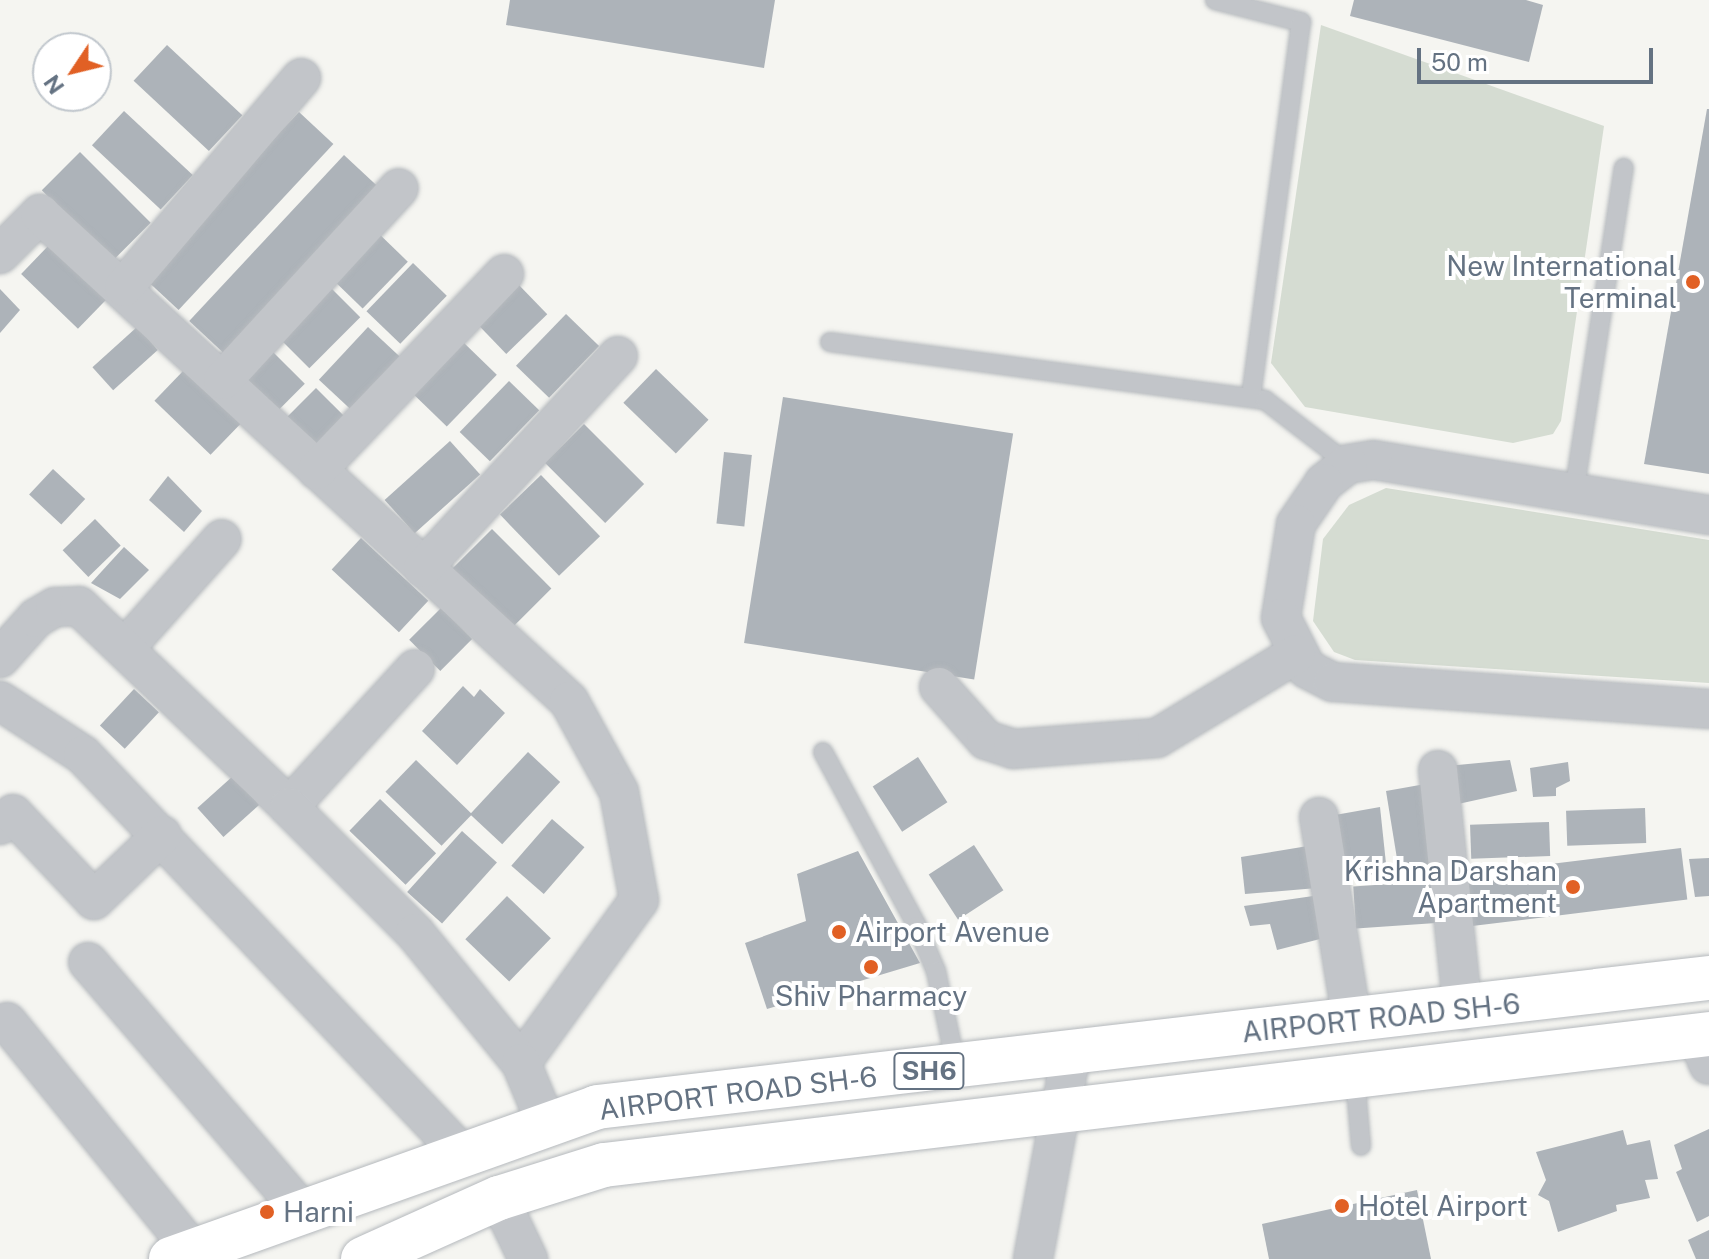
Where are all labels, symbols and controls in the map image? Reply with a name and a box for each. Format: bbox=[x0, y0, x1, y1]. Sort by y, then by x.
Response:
north arrow bbox=[32, 32, 112, 112]
scale bar bbox=[1421, 32, 1657, 82]
text: 50 m bbox=[1431, 48, 1488, 76]
text: N bbox=[38, 70, 70, 99]
place label: New International Terminal bbox=[1446, 249, 1677, 315]
marker: New International Terminal bbox=[1684, 273, 1702, 291]
place label: Krishna Darshan Apartment bbox=[1344, 854, 1557, 920]
marker: Krishna Darshan Apartment bbox=[1564, 878, 1582, 896]
place label: Airport Avenue bbox=[855, 915, 1050, 949]
marker: Airport Avenue bbox=[830, 923, 848, 941]
marker: Shiv Pharmacy bbox=[862, 958, 880, 976]
place label: Shiv Pharmacy bbox=[775, 979, 967, 1013]
street label: AIRPORT ROAD SH-6 bbox=[1240, 987, 1522, 1049]
road number: SH6 bbox=[893, 1049, 965, 1093]
street label: AIRPORT ROAD SH-6 bbox=[597, 1059, 879, 1127]
place label: Hotel Airport bbox=[1358, 1189, 1528, 1223]
place label: Harni bbox=[283, 1195, 354, 1229]
marker: Hotel Airport bbox=[1333, 1197, 1351, 1215]
marker: Harni bbox=[258, 1203, 276, 1221]

